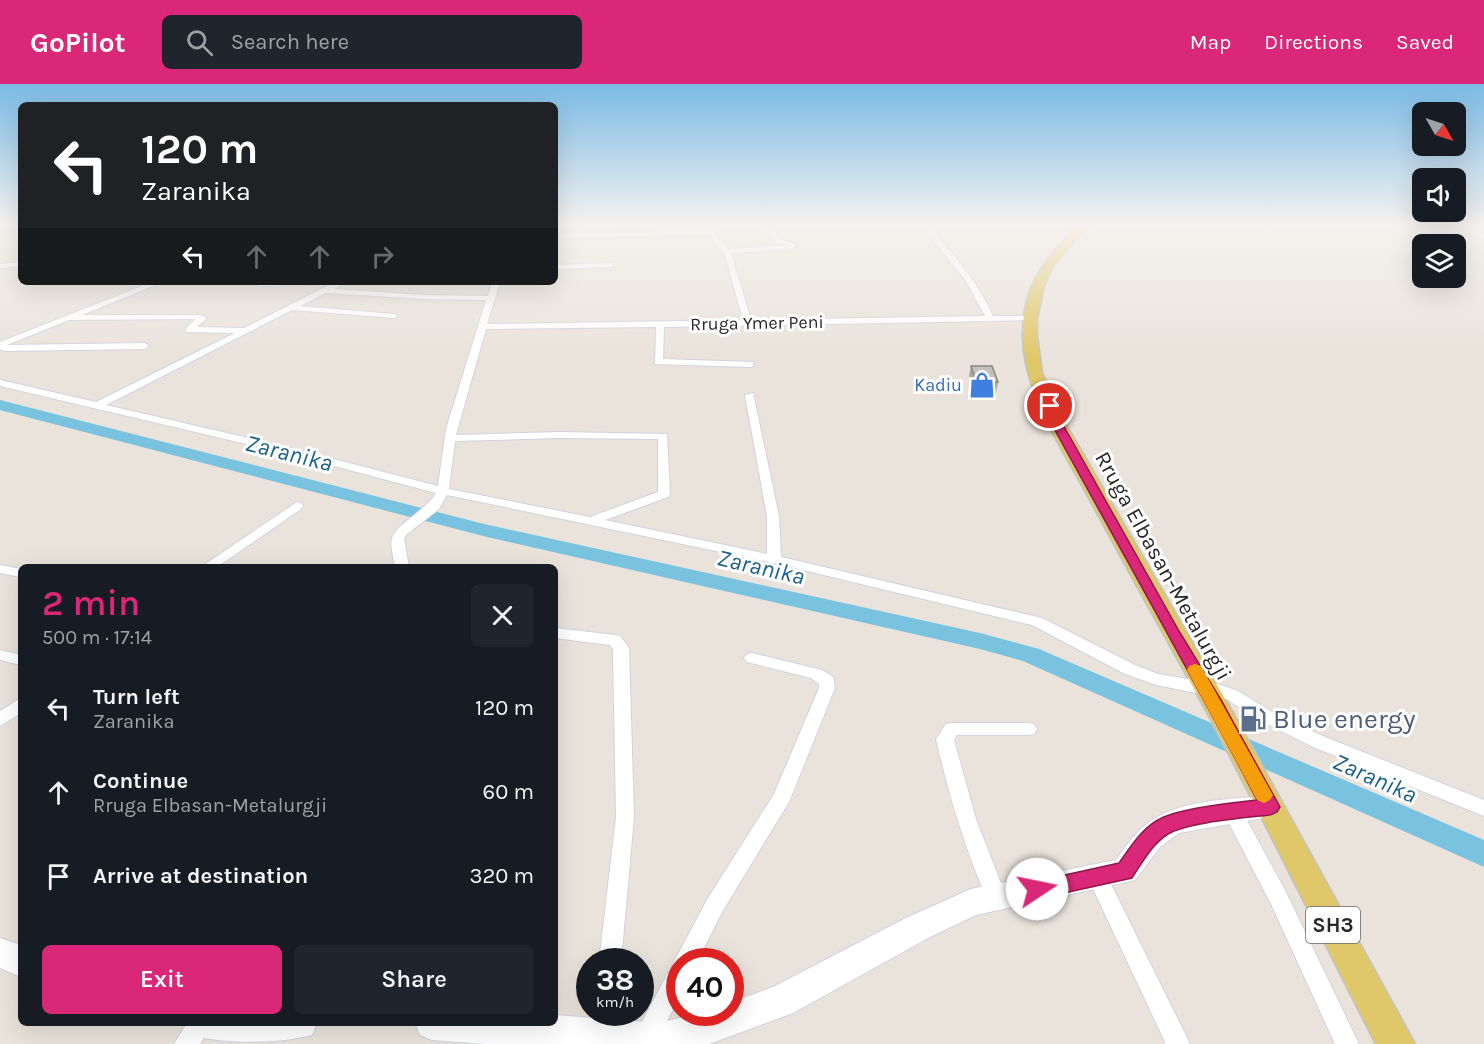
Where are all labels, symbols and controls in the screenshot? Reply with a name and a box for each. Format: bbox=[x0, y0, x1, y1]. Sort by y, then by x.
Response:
search box bbox=[162, 15, 582, 69]
text: GoPilot bbox=[30, 26, 126, 59]
icon: search bbox=[183, 26, 216, 59]
text: Search here bbox=[231, 29, 349, 55]
text: Map bbox=[1190, 30, 1231, 54]
text: Directions bbox=[1264, 30, 1363, 54]
text: Saved bbox=[1396, 30, 1454, 54]
north arrow bbox=[1412, 102, 1466, 156]
map controls bbox=[1412, 102, 1466, 288]
text: 120 m bbox=[141, 124, 258, 174]
icon: left bbox=[42, 126, 120, 204]
button: sound bbox=[1412, 168, 1466, 222]
text: Zaranika bbox=[141, 175, 251, 207]
button: layers bbox=[1412, 234, 1466, 288]
icon: left bbox=[177, 240, 210, 273]
icon: ahead bbox=[240, 240, 273, 273]
icon: ahead bbox=[303, 240, 336, 273]
icon: right bbox=[366, 240, 399, 273]
street label: Rruga Ymer Peni bbox=[690, 311, 824, 335]
shop icon: Kadiu bbox=[967, 370, 997, 400]
place label: Kadiu bbox=[914, 374, 962, 396]
pin bbox=[1024, 380, 1075, 431]
icon: arrive bbox=[1033, 389, 1066, 422]
water label: Zaranika bbox=[242, 429, 336, 477]
street label: Rruga Elbasan-Metalurgji bbox=[1089, 447, 1237, 685]
water label: Zaranika bbox=[714, 543, 808, 591]
text: 2 min bbox=[42, 582, 140, 624]
button: close bbox=[471, 584, 534, 647]
text: 500 m · 17:14 bbox=[42, 626, 152, 649]
text: Turn left bbox=[93, 684, 180, 710]
icon: left bbox=[42, 692, 75, 725]
text: 120 m bbox=[475, 695, 534, 721]
place label: Blue energy bbox=[1273, 703, 1416, 735]
fuel station icon: Blue energy bbox=[1238, 704, 1268, 734]
text: Zaranika bbox=[93, 710, 174, 733]
water label: Zaranika bbox=[1329, 747, 1421, 809]
text: Continue bbox=[93, 768, 188, 794]
icon: ahead bbox=[42, 776, 75, 809]
text: 60 m bbox=[483, 779, 534, 805]
text: Rruga Elbasan-Metalurgji bbox=[93, 794, 327, 817]
position arrow bbox=[1005, 857, 1069, 921]
icon: arrive bbox=[42, 860, 75, 893]
text: Arrive at destination bbox=[93, 863, 308, 889]
text: 320 m bbox=[469, 863, 534, 889]
road number: SH3 bbox=[1306, 907, 1360, 943]
button: Exit bbox=[42, 945, 282, 1014]
button: Share bbox=[294, 945, 534, 1014]
speed limit sign: 40 bbox=[666, 948, 744, 1026]
text: 38 bbox=[596, 962, 634, 998]
text: km/h bbox=[596, 993, 634, 1011]

